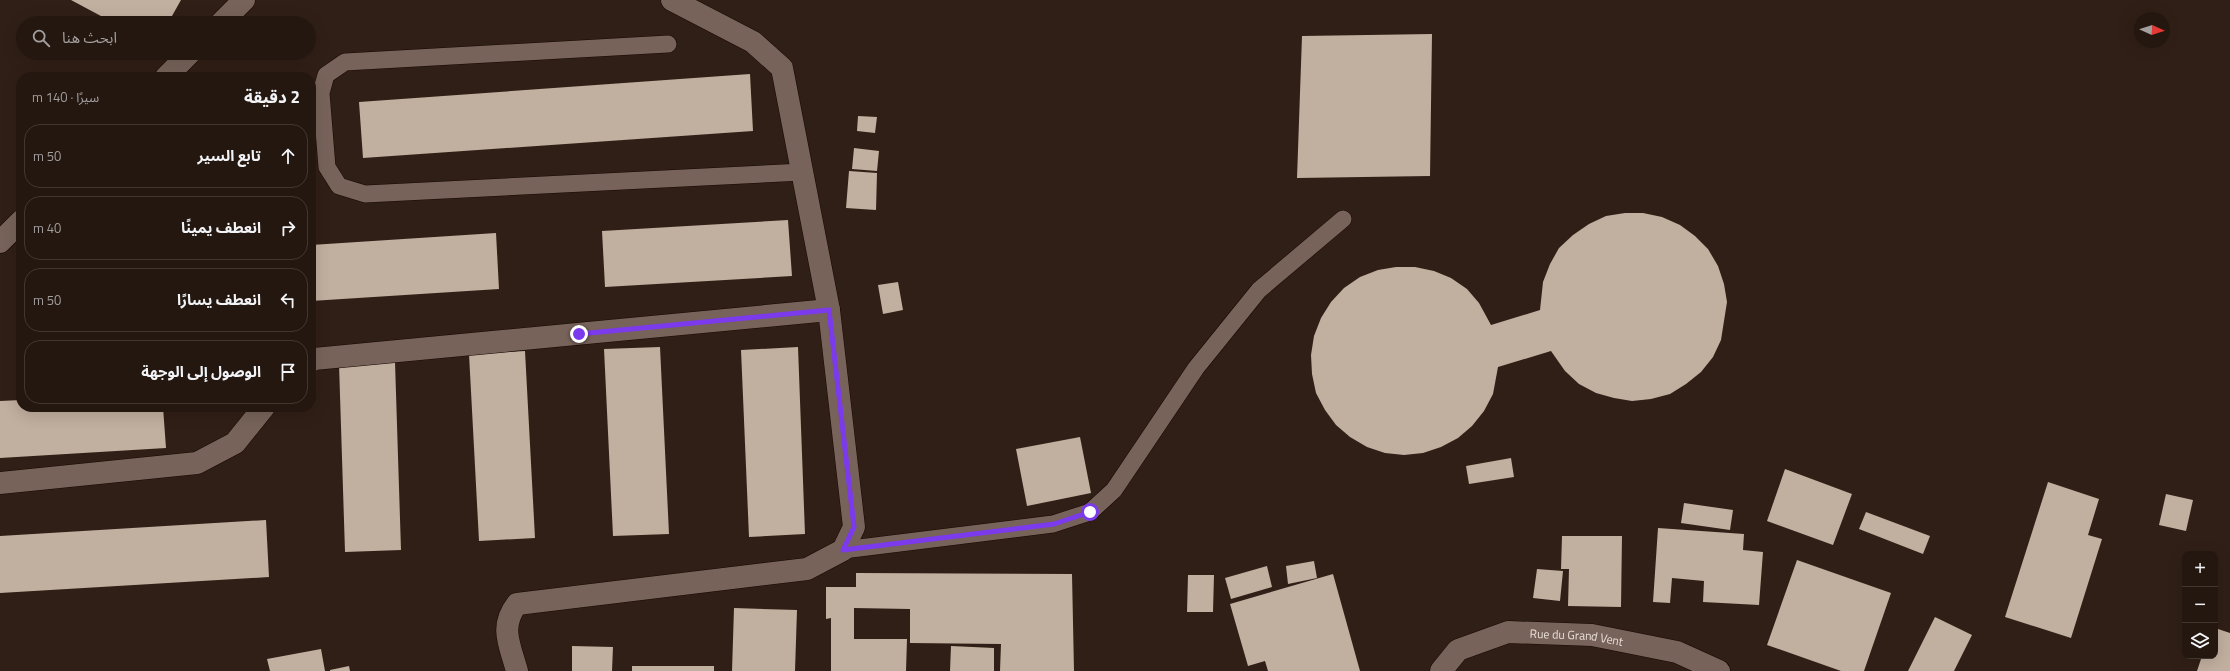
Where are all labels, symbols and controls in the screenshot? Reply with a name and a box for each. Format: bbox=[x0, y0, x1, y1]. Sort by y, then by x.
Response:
north arrow bbox=[2134, 12, 2170, 48]
search box bbox=[16, 16, 316, 60]
text: ابحث هنا bbox=[62, 26, 117, 49]
icon: search bbox=[30, 27, 52, 49]
text: 2 دقيقة bbox=[244, 84, 300, 110]
text: سيرًا · 140 m bbox=[32, 87, 99, 107]
text: تابع السير bbox=[198, 144, 261, 167]
icon: ahead bbox=[277, 145, 299, 167]
text: 50 m bbox=[33, 146, 61, 166]
text: انعطف يمينًا bbox=[181, 216, 261, 239]
icon: right bbox=[277, 217, 299, 239]
text: 40 m bbox=[33, 218, 61, 238]
text: انعطف يسارًا bbox=[177, 288, 261, 311]
icon: left bbox=[277, 289, 299, 311]
text: 50 m bbox=[33, 290, 61, 310]
route end bbox=[570, 325, 588, 343]
text: الوصول إلى الوجهة bbox=[141, 360, 261, 383]
icon: arrive bbox=[277, 361, 299, 383]
route start bbox=[1081, 503, 1099, 521]
map controls bbox=[2182, 551, 2218, 659]
button: + bbox=[2182, 551, 2218, 587]
button: − bbox=[2182, 587, 2218, 623]
street label: Rue du Grand Vent bbox=[1529, 623, 1626, 651]
button: layers bbox=[2182, 623, 2218, 659]

